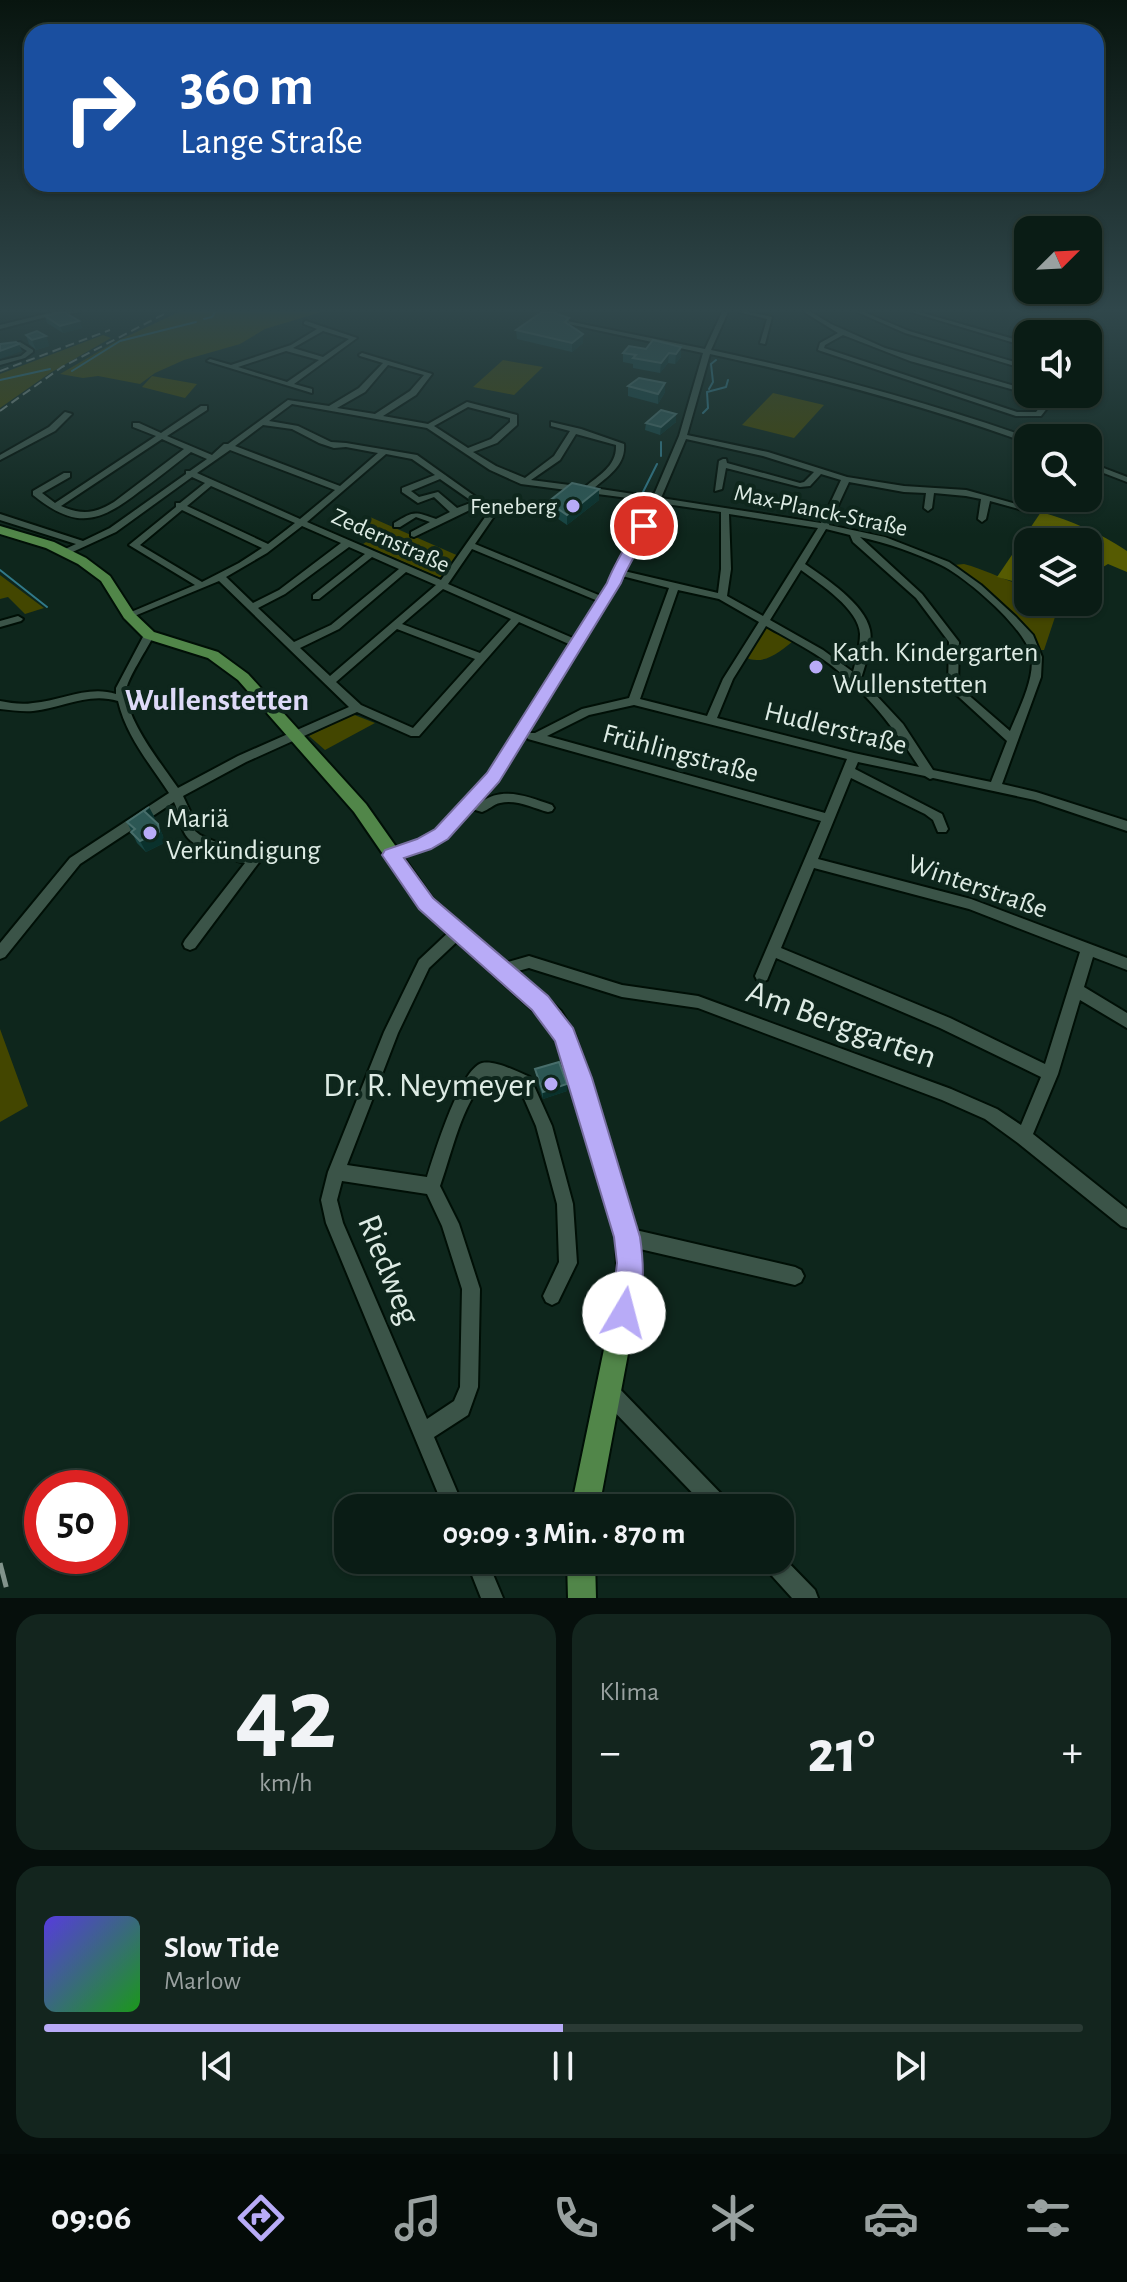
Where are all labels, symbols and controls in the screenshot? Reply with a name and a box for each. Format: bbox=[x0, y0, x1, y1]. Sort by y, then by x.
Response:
icon: right bbox=[48, 56, 152, 160]
text: 360 m bbox=[180, 59, 314, 115]
text: Lange Straße bbox=[180, 124, 363, 160]
north arrow bbox=[1014, 216, 1102, 304]
map controls bbox=[1014, 216, 1102, 616]
button: sound bbox=[1014, 320, 1102, 408]
button: search bbox=[1014, 424, 1102, 512]
street label: Max-Planck-Straße bbox=[732, 481, 910, 541]
pin bbox=[610, 492, 678, 560]
place label: Feneberg bbox=[470, 495, 557, 519]
marker: Feneberg bbox=[564, 497, 582, 515]
street label: Zedernstraße bbox=[328, 504, 453, 578]
icon: arrive bbox=[622, 504, 666, 548]
button: layers bbox=[1014, 528, 1102, 616]
place label: Kath. Kindergarten Wullenstetten bbox=[832, 639, 1038, 699]
marker: Kath. Kindergarten Wullenstetten bbox=[807, 658, 825, 676]
district label: Wullenstetten bbox=[125, 684, 309, 716]
street label: Hudlerstraße bbox=[761, 698, 910, 760]
street label: Frühlingstraße bbox=[599, 720, 761, 788]
place label: Mariä Verkündigung bbox=[166, 805, 321, 865]
marker: Mariä Verkündigung bbox=[141, 824, 159, 842]
street label: Winterstraße bbox=[904, 850, 1051, 924]
street label: Am Berggarten bbox=[742, 975, 941, 1075]
place label: Dr. R. Neymeyer bbox=[323, 1069, 535, 1103]
marker: Dr. R. Neymeyer bbox=[542, 1075, 560, 1093]
street label: Riedweg bbox=[351, 1210, 426, 1330]
position arrow bbox=[582, 1271, 666, 1355]
speed limit sign: 50 bbox=[24, 1470, 128, 1574]
text: 09:09 · 3 Min. · 870 m bbox=[442, 1519, 686, 1549]
text: 42 bbox=[235, 1664, 336, 1768]
text: Klima bbox=[600, 1679, 659, 1705]
text: 21° bbox=[808, 1723, 875, 1783]
text: − bbox=[600, 1731, 621, 1775]
text: + bbox=[1062, 1731, 1083, 1775]
text: km/h bbox=[259, 1770, 313, 1796]
text: Slow Tide bbox=[164, 1933, 279, 1963]
text: Marlow bbox=[164, 1968, 241, 1994]
icon: previous bbox=[195, 2044, 239, 2088]
icon: pause bbox=[541, 2044, 585, 2088]
icon: next bbox=[888, 2044, 932, 2088]
icon: directions bbox=[233, 2190, 289, 2246]
icon: music bbox=[390, 2190, 446, 2246]
icon: phone bbox=[548, 2190, 604, 2246]
icon: climate bbox=[705, 2190, 761, 2246]
icon: car bbox=[863, 2190, 919, 2246]
icon: filters bbox=[1020, 2190, 1076, 2246]
text: 09:06 bbox=[51, 2200, 131, 2236]

